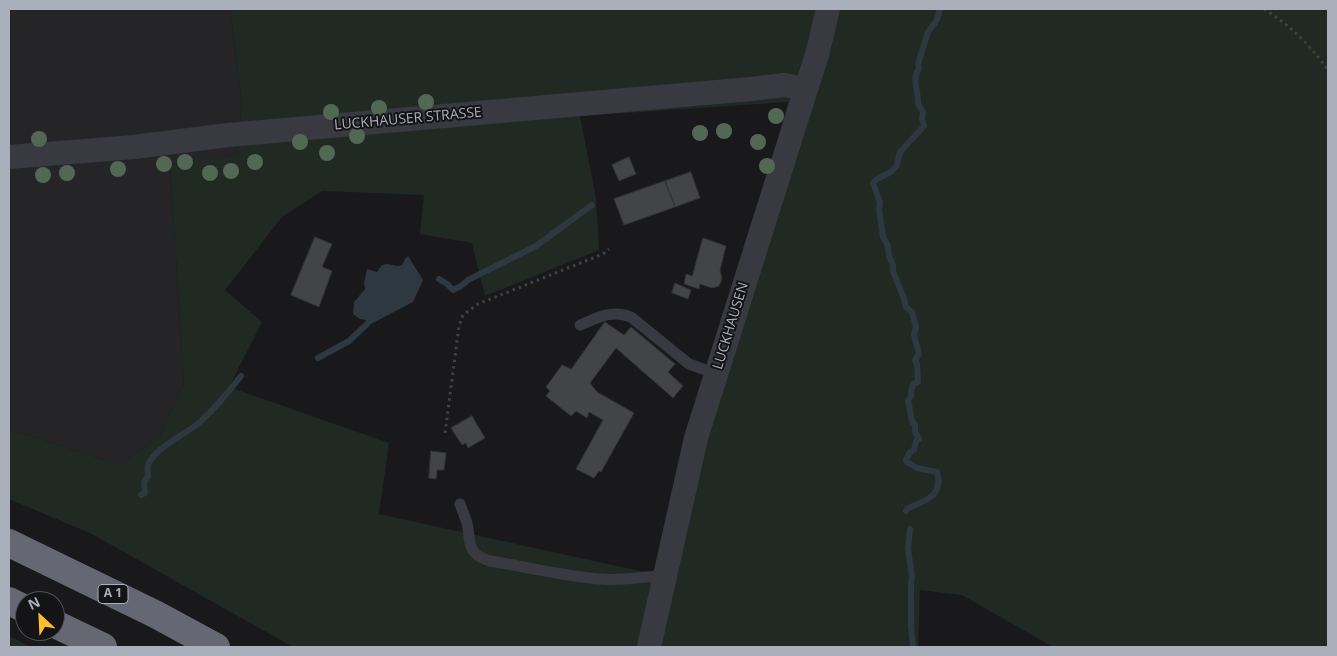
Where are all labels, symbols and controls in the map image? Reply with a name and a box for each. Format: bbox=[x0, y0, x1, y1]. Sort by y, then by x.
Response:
street label: LUCKHAUSER STRASSE bbox=[334, 104, 482, 134]
street label: LUCKHAUSEN bbox=[710, 280, 752, 372]
road number: A 1 bbox=[98, 584, 128, 604]
north arrow bbox=[15, 591, 65, 641]
text: N bbox=[25, 592, 43, 614]

